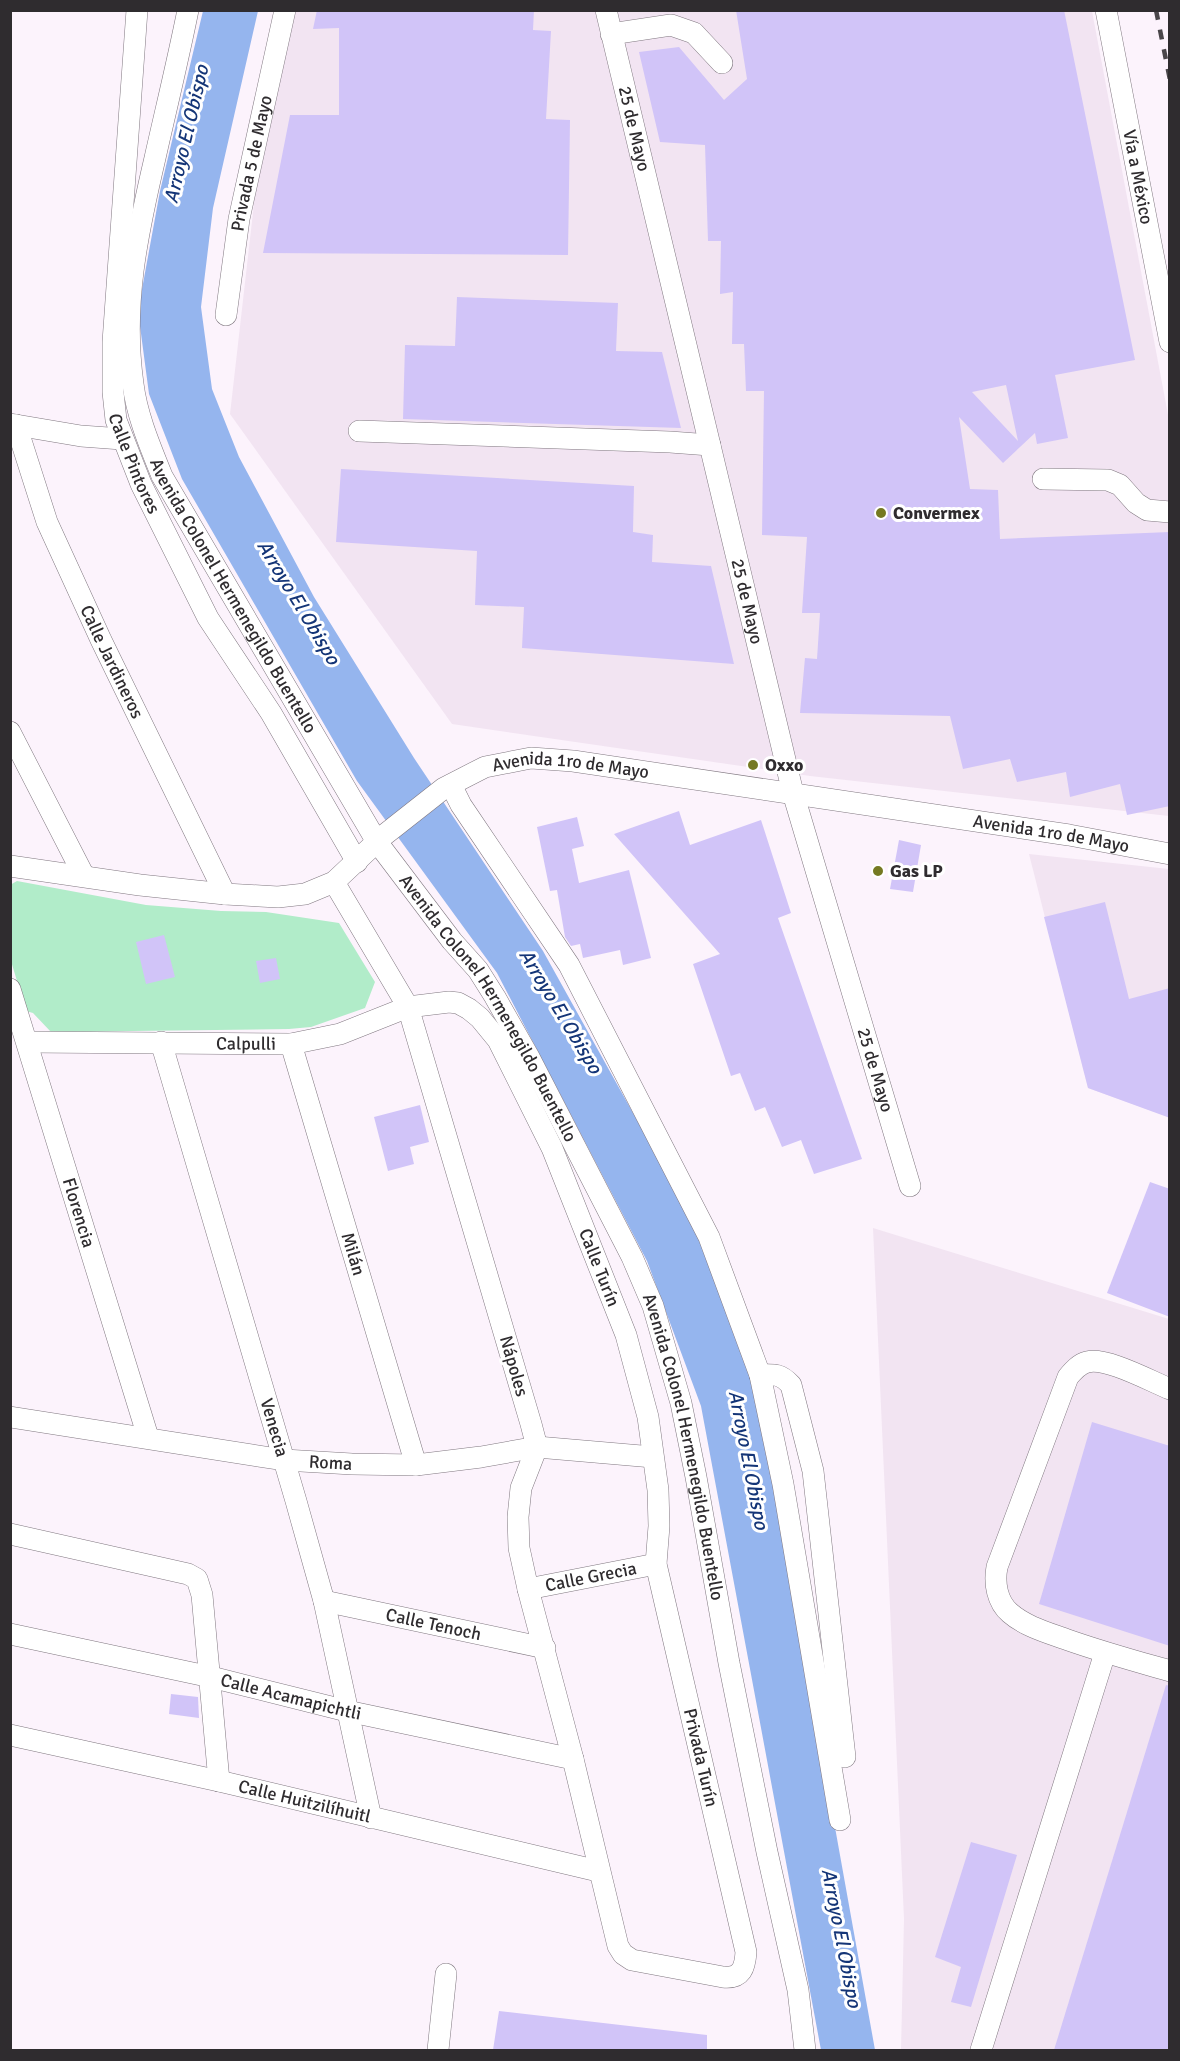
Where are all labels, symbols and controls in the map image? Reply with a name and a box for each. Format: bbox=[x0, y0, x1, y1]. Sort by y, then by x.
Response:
water label: Arroyo El Obispo bbox=[158, 61, 215, 206]
street label: 25 de Mayo bbox=[614, 84, 655, 174]
street label: Privada 5 de Mayo bbox=[226, 93, 277, 233]
street label: Vía a México bbox=[1118, 128, 1158, 226]
street label: Calle Pintores bbox=[104, 412, 165, 517]
street label: Avenida Colonel Hermenegildo Buentello bbox=[145, 455, 322, 737]
place label: Convermex bbox=[893, 502, 980, 524]
marker: Convermex bbox=[874, 506, 888, 520]
water label: Arroyo El Obispo bbox=[252, 535, 346, 671]
street label: 25 de Mayo bbox=[726, 557, 768, 646]
street label: Calle Jardineros bbox=[76, 602, 149, 722]
street label: Avenida 1ro de Mayo bbox=[490, 747, 650, 783]
place label: Oxxo bbox=[765, 754, 803, 776]
marker: Oxxo bbox=[746, 758, 760, 772]
street label: Avenida 1ro de Mayo bbox=[972, 810, 1131, 857]
place label: Gas LP bbox=[890, 860, 943, 882]
marker: Gas LP bbox=[871, 864, 885, 878]
street label: Avenida Colonel Hermenegildo Buentello bbox=[394, 870, 582, 1146]
water label: Arroyo El Obispo bbox=[514, 944, 608, 1080]
street label: 25 de Mayo bbox=[853, 1025, 898, 1115]
street label: Calpulli bbox=[216, 1032, 276, 1055]
street label: Florencia bbox=[58, 1175, 100, 1250]
street label: Calle Turín bbox=[574, 1225, 625, 1310]
street label: Milán bbox=[337, 1230, 370, 1278]
street label: Avenida Colonel Hermenegildo Buentello bbox=[638, 1290, 729, 1602]
street label: Nápoles bbox=[495, 1333, 533, 1399]
water label: Arroyo El Obispo bbox=[723, 1388, 775, 1533]
street label: Venecia bbox=[255, 1396, 293, 1460]
street label: Roma bbox=[308, 1450, 353, 1475]
street label: Calle Grecia bbox=[543, 1557, 638, 1596]
street label: Calle Tenoch bbox=[384, 1603, 483, 1645]
street label: Calle Acamapichtli bbox=[218, 1669, 363, 1725]
street label: Privada Turín bbox=[679, 1706, 723, 1809]
street label: Calle Huitzilíhuitl bbox=[236, 1775, 373, 1828]
water label: Arroyo El Obispo bbox=[816, 1866, 868, 2011]

